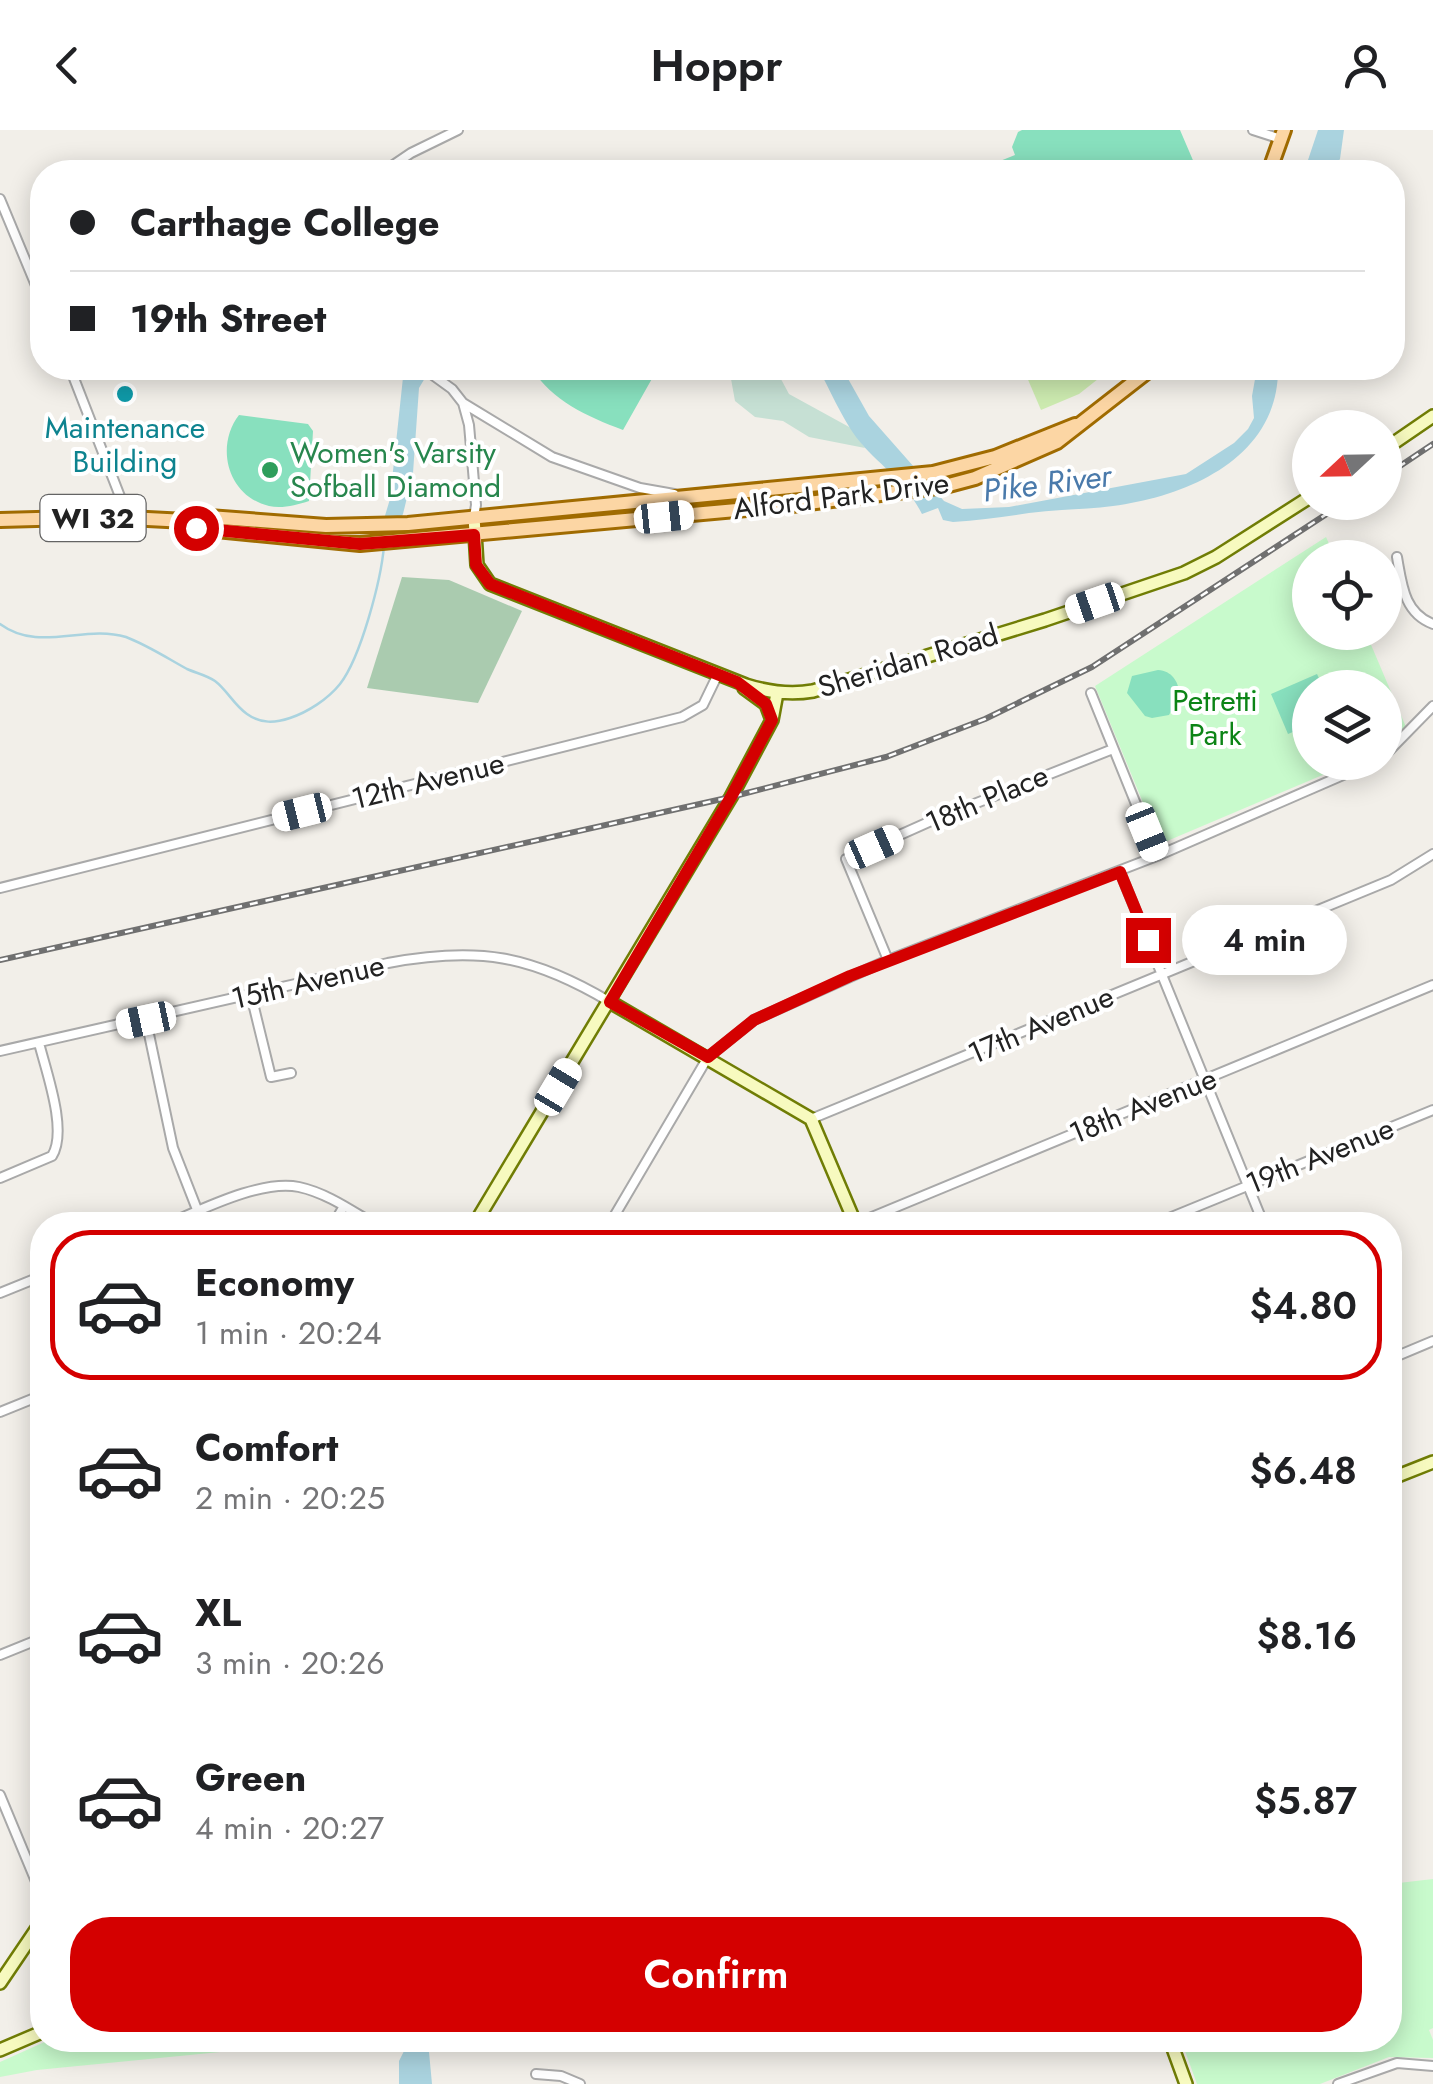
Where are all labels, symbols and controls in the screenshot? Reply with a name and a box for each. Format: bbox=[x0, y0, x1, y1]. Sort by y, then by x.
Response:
text: Hoppr bbox=[650, 33, 783, 98]
icon: back bbox=[40, 38, 95, 93]
icon: person bbox=[1338, 38, 1393, 93]
text: Carthage College bbox=[130, 195, 440, 250]
text: 19th Street bbox=[130, 291, 326, 346]
marker: Maintenance Building bbox=[114, 383, 136, 405]
place label: Maintenance Building bbox=[45, 406, 205, 483]
north arrow bbox=[1292, 410, 1402, 520]
map controls bbox=[1292, 410, 1402, 780]
place label: Women's Varsity Sofball Diamond bbox=[290, 431, 501, 508]
water label: Pike River bbox=[980, 452, 1116, 514]
marker: Women's Varsity Sofball Diamond bbox=[259, 459, 281, 481]
street label: Alford Park Drive bbox=[731, 461, 951, 530]
road number: WI 32 bbox=[41, 495, 146, 541]
car bbox=[633, 499, 695, 535]
route start bbox=[174, 506, 219, 551]
button: locate bbox=[1292, 540, 1402, 650]
car bbox=[1062, 579, 1128, 627]
street label: Sheridan Road bbox=[812, 613, 1003, 708]
button: layers bbox=[1292, 670, 1402, 780]
park label: Petretti Park bbox=[1172, 679, 1258, 756]
street label: 12th Avenue bbox=[347, 741, 509, 820]
street label: 18th Place bbox=[919, 753, 1055, 844]
car bbox=[269, 790, 335, 834]
car bbox=[1122, 799, 1172, 865]
car bbox=[840, 821, 908, 873]
callout: 4 min bbox=[1183, 905, 1348, 975]
text: 4 min bbox=[1223, 917, 1306, 963]
route end bbox=[1126, 918, 1171, 963]
street label: 15th Avenue bbox=[227, 943, 389, 1020]
street label: 17th Avenue bbox=[961, 975, 1120, 1075]
car bbox=[114, 999, 178, 1041]
car bbox=[530, 1054, 586, 1120]
street label: 18th Avenue bbox=[1063, 1057, 1223, 1155]
street label: 19th Avenue bbox=[1239, 1106, 1400, 1205]
text: Economy bbox=[195, 1255, 354, 1310]
icon: car bbox=[75, 1260, 165, 1350]
text: $4.80 bbox=[1249, 1278, 1357, 1333]
text: 1 min · 20:24 bbox=[195, 1310, 382, 1356]
text: Comfort bbox=[195, 1420, 338, 1475]
icon: car bbox=[75, 1425, 165, 1515]
text: $6.48 bbox=[1250, 1443, 1357, 1498]
text: 2 min · 20:25 bbox=[195, 1475, 385, 1521]
text: XL bbox=[195, 1585, 241, 1640]
icon: car bbox=[75, 1590, 165, 1680]
text: $8.16 bbox=[1257, 1608, 1357, 1663]
text: 3 min · 20:26 bbox=[195, 1640, 385, 1686]
text: Green bbox=[195, 1750, 306, 1805]
icon: car bbox=[75, 1755, 165, 1845]
text: $5.87 bbox=[1254, 1773, 1357, 1828]
text: 4 min · 20:27 bbox=[195, 1805, 384, 1851]
button: Confirm bbox=[70, 1917, 1362, 2032]

